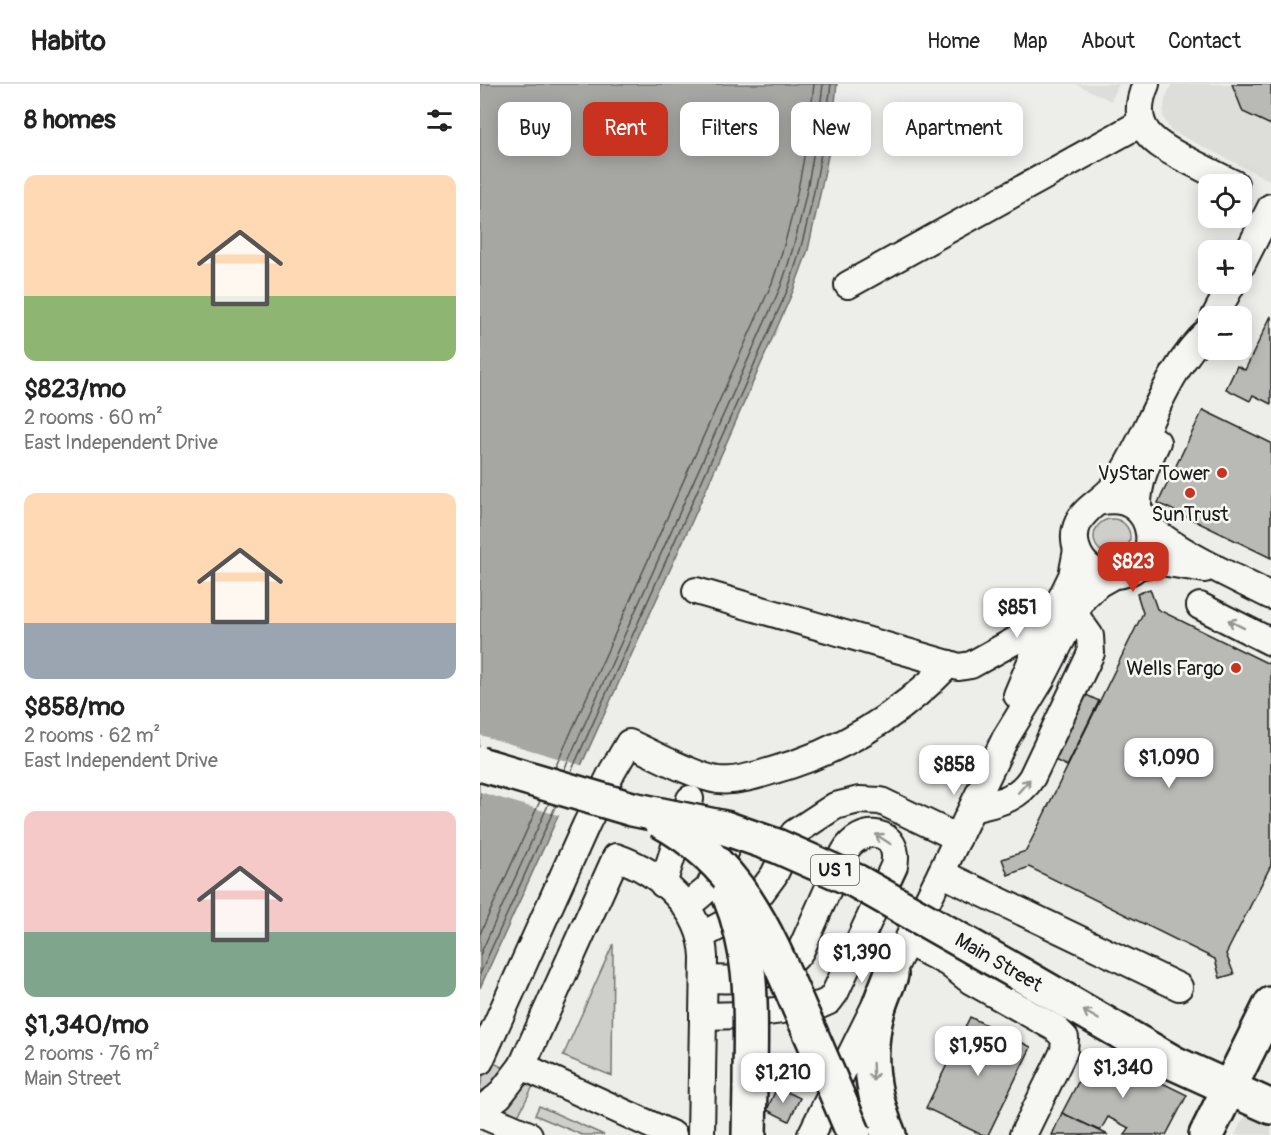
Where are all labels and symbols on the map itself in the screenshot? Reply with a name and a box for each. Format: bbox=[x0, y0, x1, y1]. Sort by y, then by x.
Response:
place label: VyStar Tower bbox=[1098, 461, 1210, 486]
marker: VyStar Tower bbox=[1215, 466, 1229, 480]
marker: SunTrust bbox=[1183, 486, 1197, 500]
place label: SunTrust bbox=[1151, 502, 1230, 527]
pin: $823 bbox=[1097, 542, 1169, 593]
pin: $851 bbox=[981, 588, 1053, 639]
one-way arrow bbox=[1227, 617, 1245, 629]
place label: Wells Fargo bbox=[1126, 656, 1224, 681]
marker: Wells Fargo bbox=[1229, 661, 1243, 675]
pin: $1,090 bbox=[1120, 738, 1218, 789]
pin: $858 bbox=[918, 745, 990, 796]
one-way arrow bbox=[1017, 779, 1031, 794]
one-way arrow bbox=[875, 833, 891, 845]
road number: US 1 bbox=[811, 855, 859, 885]
street label: Main Street bbox=[951, 927, 1048, 998]
pin: $1,390 bbox=[813, 933, 911, 984]
one-way arrow bbox=[1083, 1009, 1100, 1021]
pin: $1,950 bbox=[929, 1026, 1027, 1077]
pin: $1,340 bbox=[1074, 1048, 1172, 1099]
pin: $1,210 bbox=[734, 1053, 832, 1104]
one-way arrow bbox=[867, 1062, 878, 1082]

